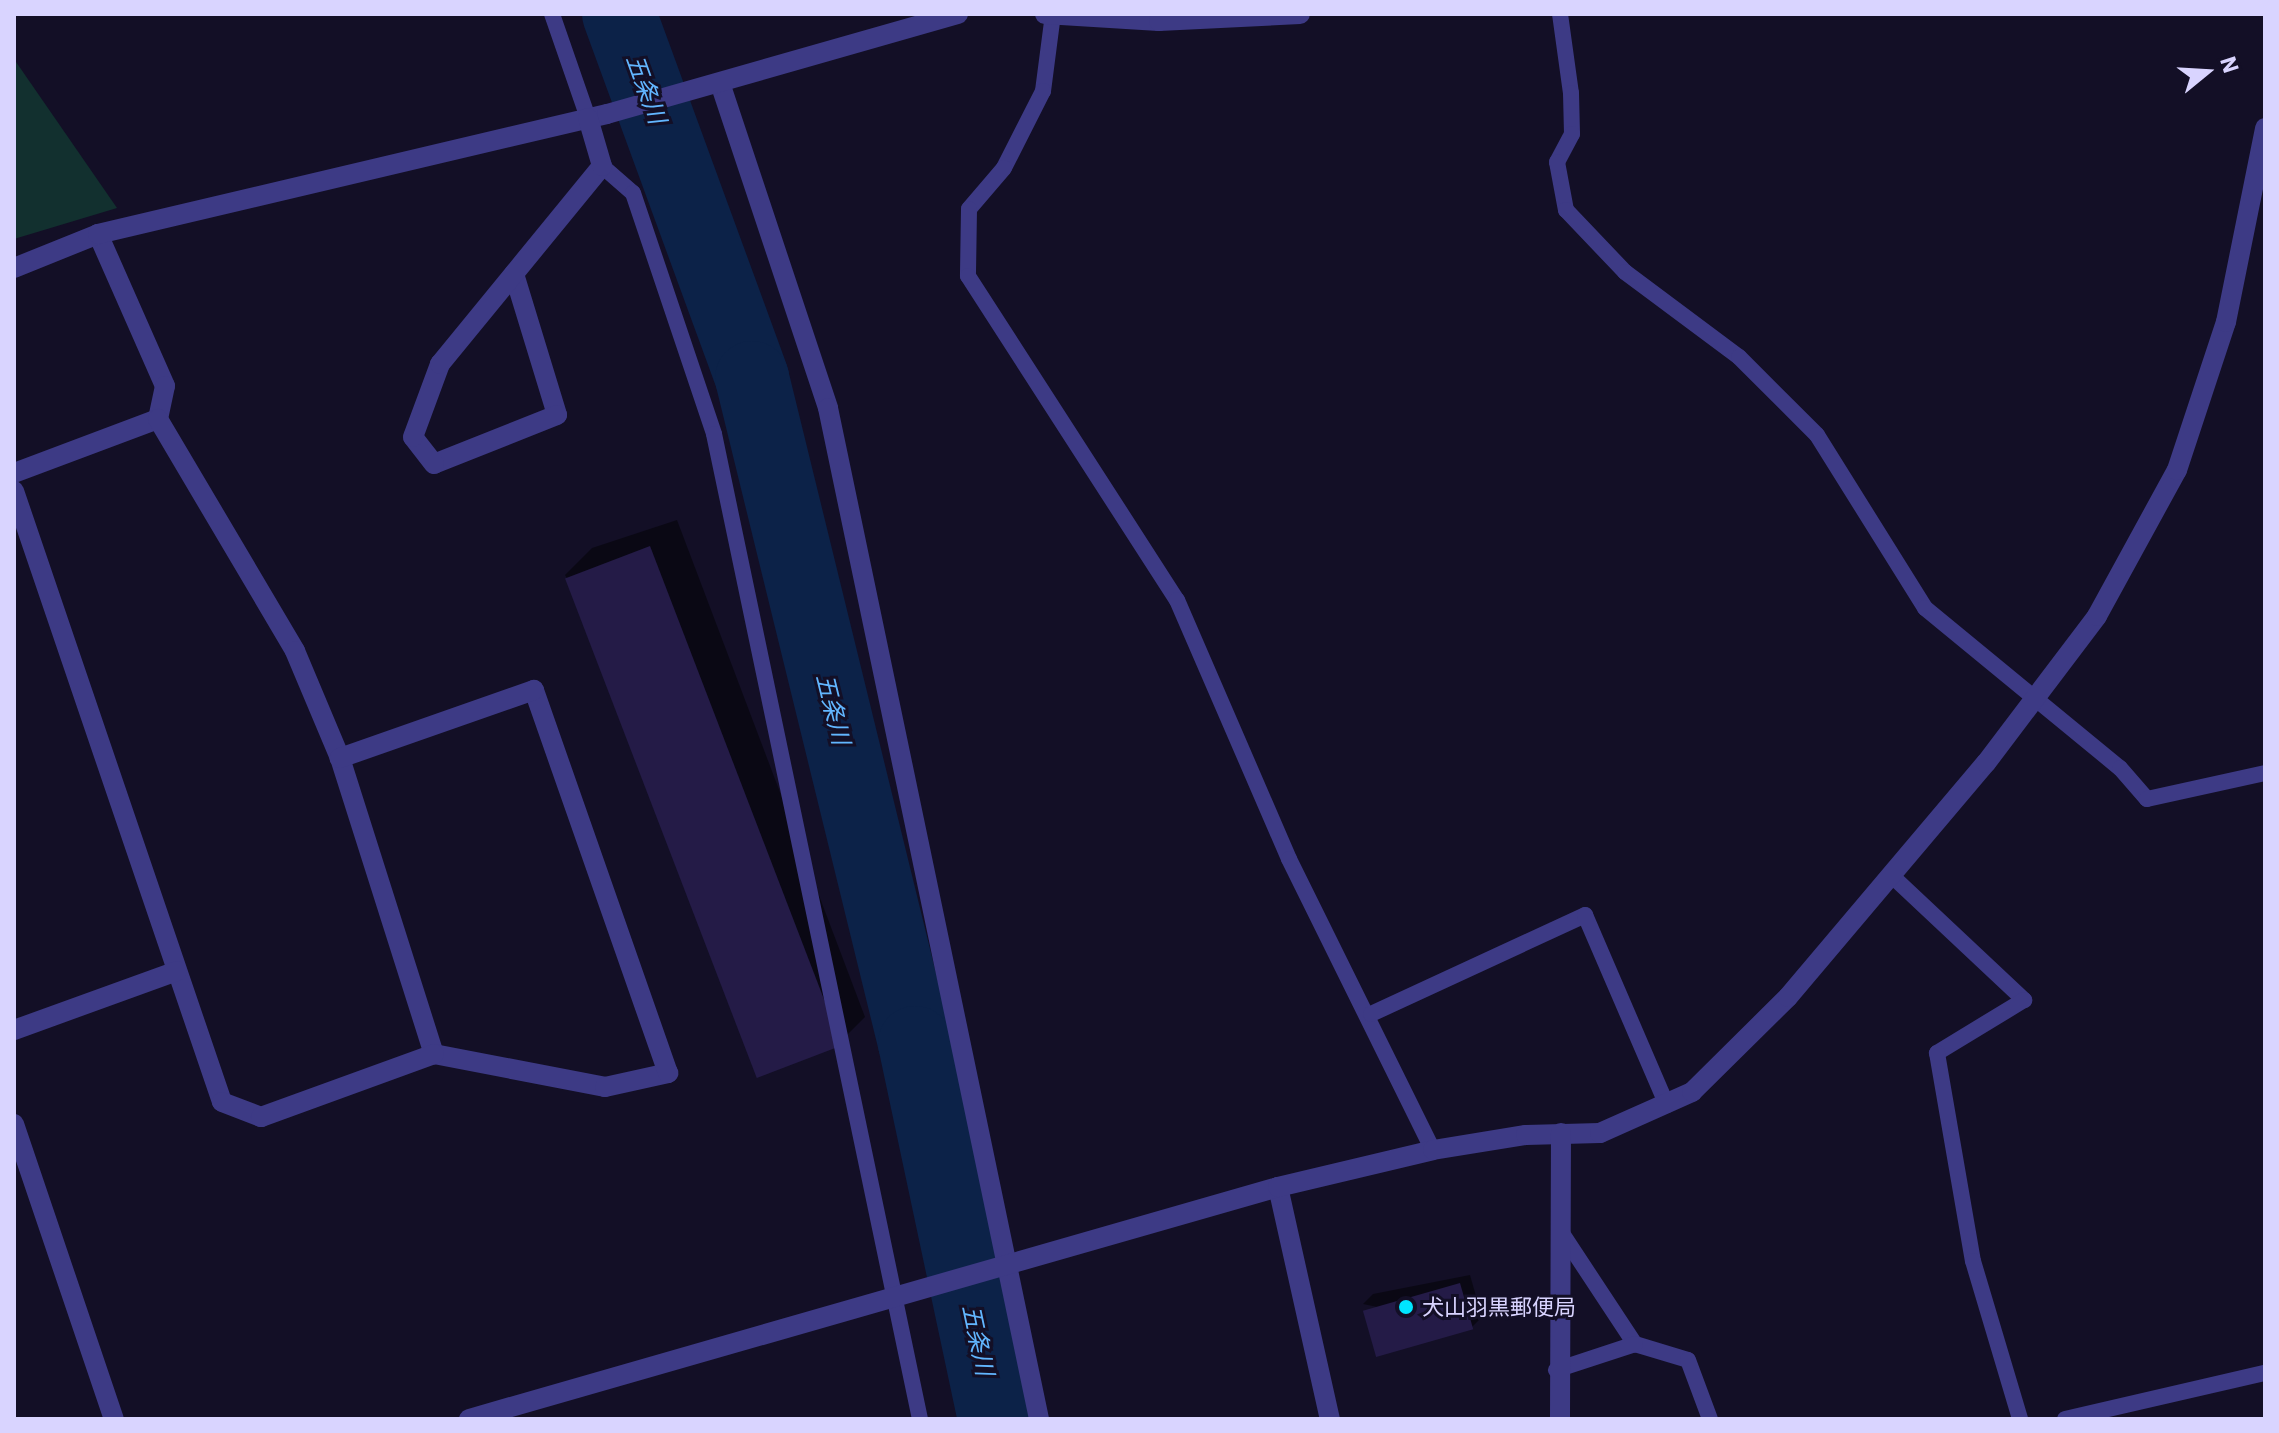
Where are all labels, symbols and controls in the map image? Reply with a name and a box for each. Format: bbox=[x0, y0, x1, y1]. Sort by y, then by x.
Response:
north arrow bbox=[2167, 32, 2247, 112]
water label: 五条川 bbox=[620, 50, 672, 128]
text: N bbox=[2214, 52, 2247, 76]
water label: 五条川 bbox=[810, 671, 856, 747]
place label: 犬山羽黒郵便局 bbox=[1422, 1294, 1576, 1320]
marker: 犬山羽黒郵便局 bbox=[1397, 1298, 1415, 1316]
water label: 五条川 bbox=[956, 1302, 1000, 1378]

